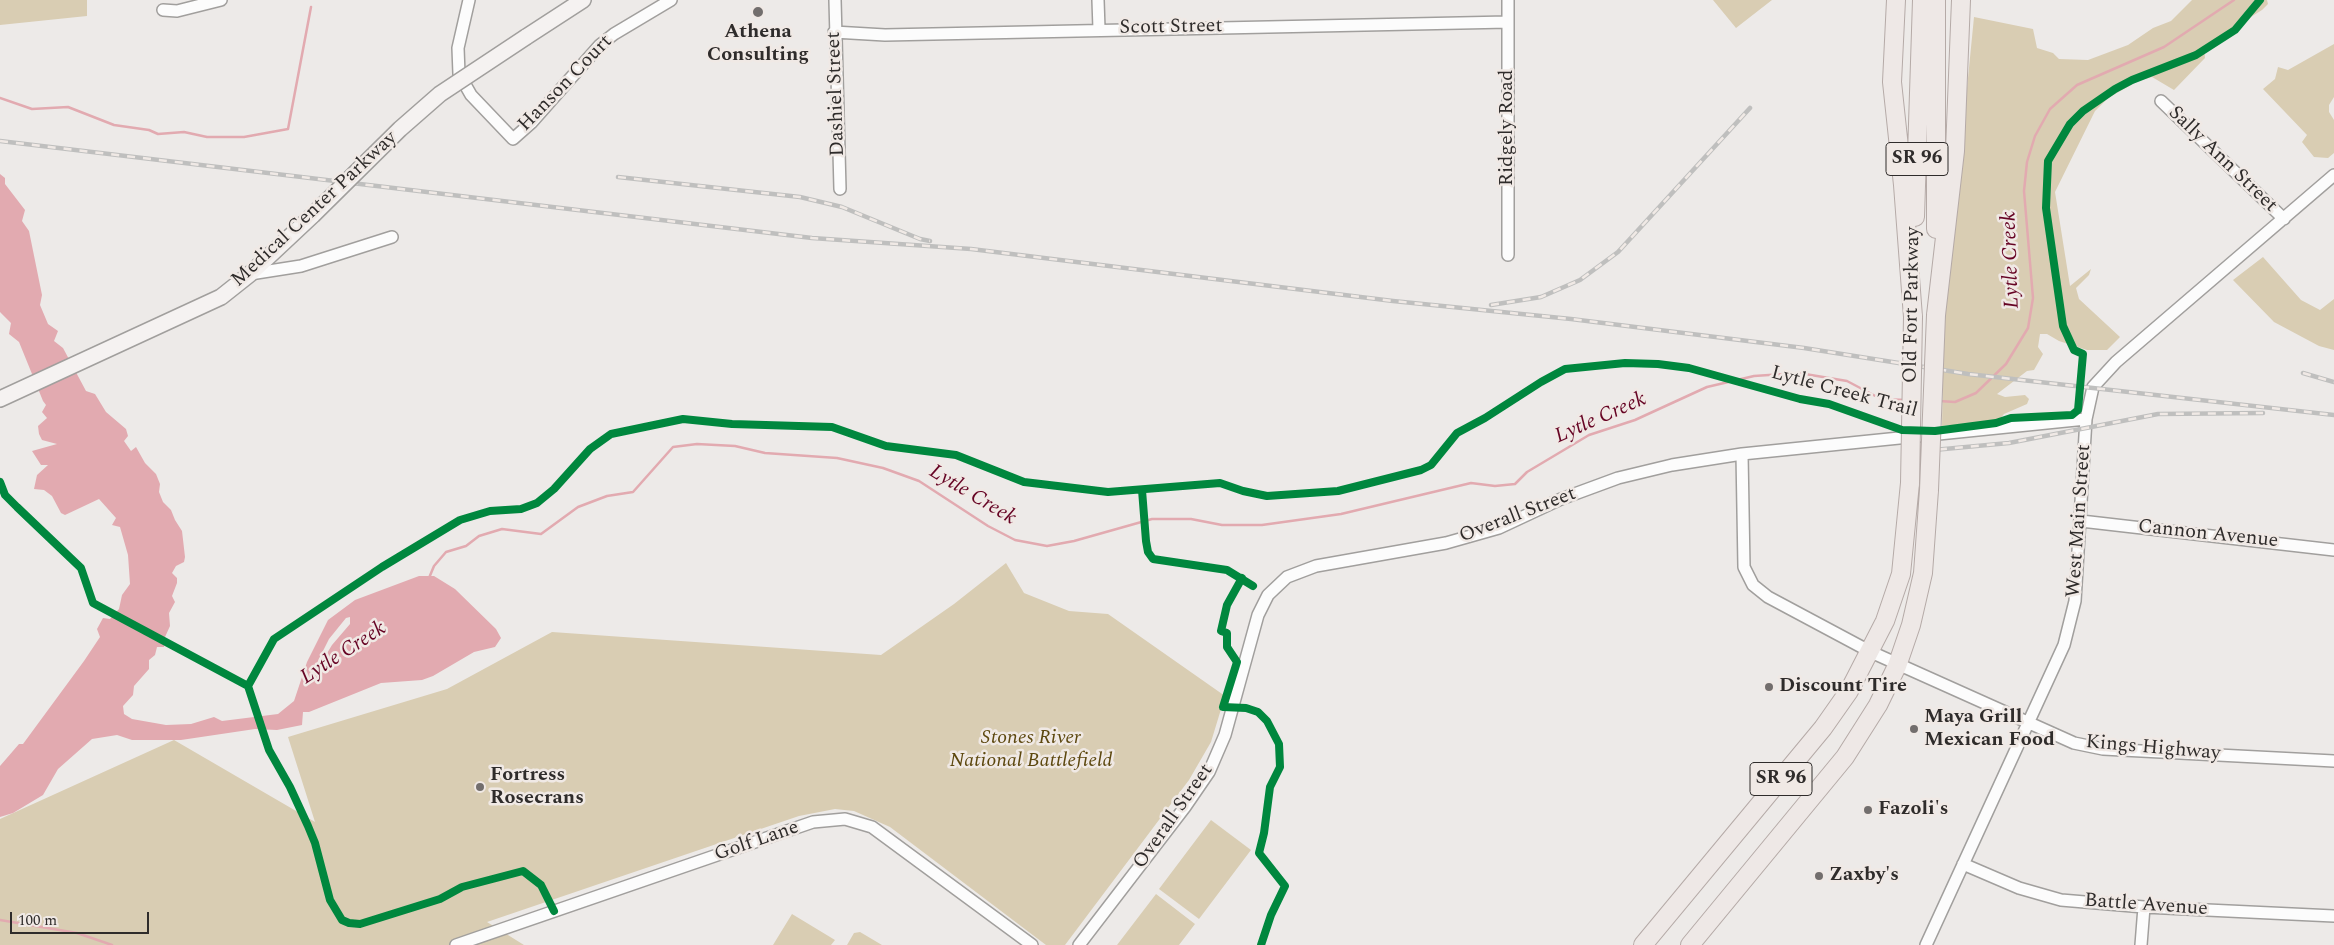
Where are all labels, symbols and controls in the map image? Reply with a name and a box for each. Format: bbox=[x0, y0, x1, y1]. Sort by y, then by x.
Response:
marker: Athena Consulting bbox=[751, 5, 765, 19]
street label: Scott Street bbox=[1119, 15, 1223, 41]
place label: Athena Consulting bbox=[707, 21, 809, 68]
street label: Hanson Court bbox=[514, 31, 618, 137]
street label: Dashiel Street bbox=[823, 31, 851, 157]
street label: Ridgely Road bbox=[1496, 70, 1520, 186]
street label: Sally Ann Street bbox=[2162, 102, 2282, 218]
street label: Medical Center Parkway bbox=[227, 127, 403, 293]
road number: SR 96 bbox=[1886, 142, 1948, 176]
water label: Lytle Creek bbox=[1998, 211, 2026, 309]
street label: Old Fort Parkway bbox=[1900, 227, 1926, 383]
street label: Lytle Creek Trail bbox=[1768, 362, 1920, 424]
water label: Lytle Creek bbox=[1551, 388, 1651, 450]
street label: West Main Street bbox=[2063, 443, 2097, 599]
water label: Lytle Creek bbox=[924, 460, 1020, 532]
street label: Overall Street bbox=[1456, 483, 1580, 549]
street label: Cannon Avenue bbox=[2137, 516, 2279, 554]
water label: Lytle Creek bbox=[296, 617, 392, 691]
place label: Discount Tire bbox=[1779, 675, 1907, 699]
marker: Discount Tire bbox=[1763, 681, 1775, 693]
place label: Maya Grill Mexican Food bbox=[1924, 706, 2055, 753]
marker: Maya Grill Mexican Food bbox=[1908, 723, 1920, 735]
park label: Stones River National Battlefield bbox=[949, 727, 1113, 774]
street label: Kings Highway bbox=[2085, 731, 2221, 767]
street label: Overall Street bbox=[1129, 760, 1219, 874]
road number: SR 96 bbox=[1750, 762, 1812, 796]
place label: Fortress Rosecrans bbox=[490, 764, 584, 811]
marker: Fortress Rosecrans bbox=[474, 781, 486, 793]
place label: Fazoli's bbox=[1878, 798, 1948, 822]
marker: Fazoli's bbox=[1862, 804, 1874, 816]
street label: Golf Lane bbox=[712, 816, 802, 868]
place label: Zaxby's bbox=[1829, 864, 1899, 888]
marker: Zaxby's bbox=[1813, 870, 1825, 882]
street label: Battle Avenue bbox=[2083, 890, 2209, 922]
scale bar bbox=[12, 902, 151, 934]
text: 100 m bbox=[18, 909, 57, 932]

